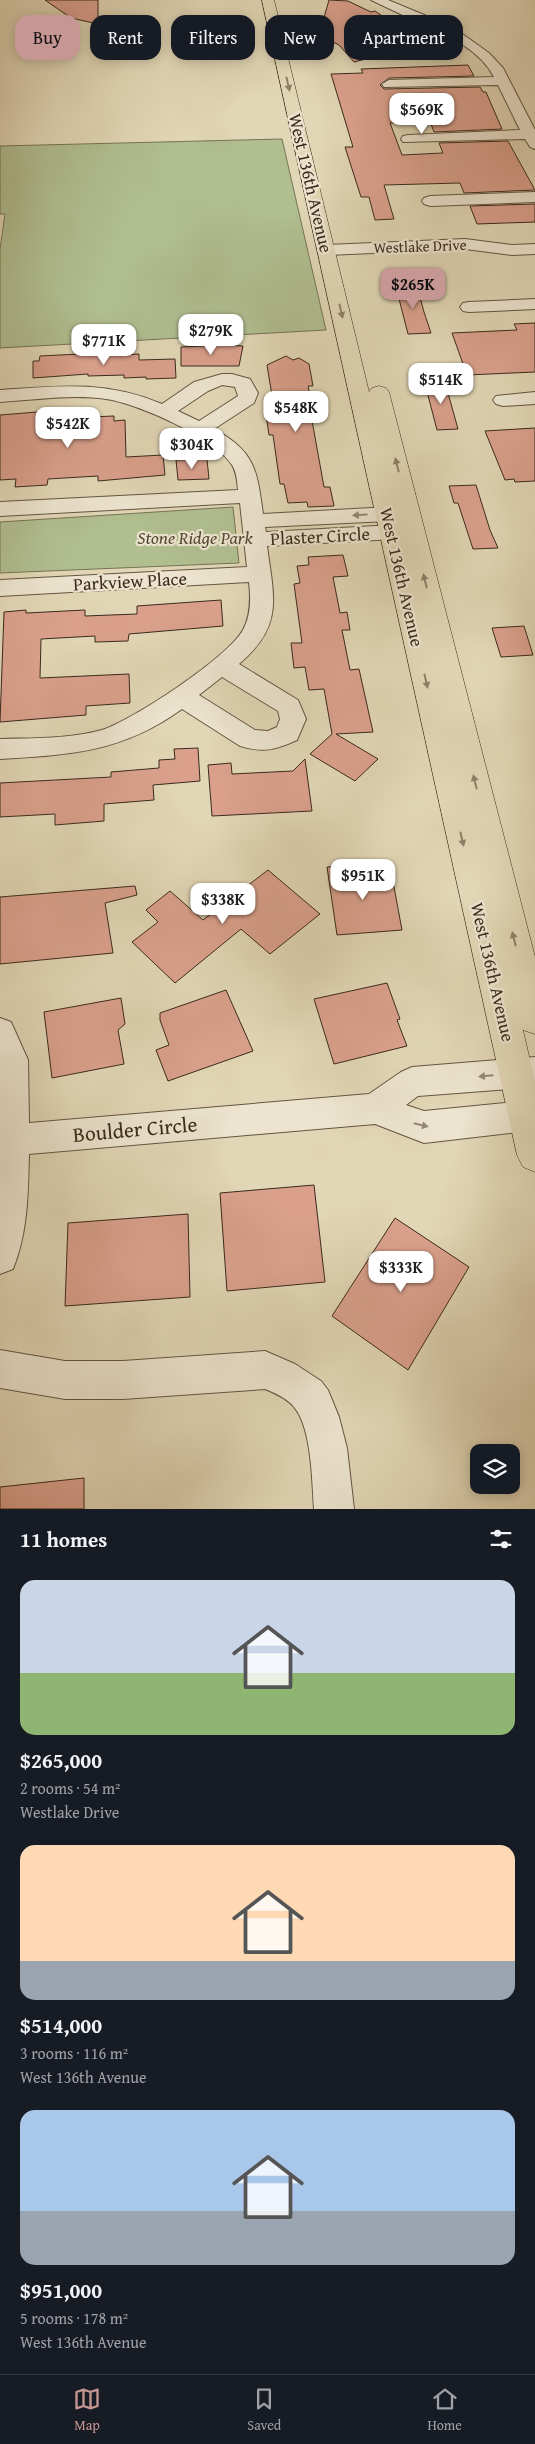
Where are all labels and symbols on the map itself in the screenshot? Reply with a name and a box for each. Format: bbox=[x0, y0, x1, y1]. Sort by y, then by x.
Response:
one-way arrow bbox=[284, 77, 292, 92]
pin: $569K bbox=[387, 92, 457, 135]
street label: West 136th Avenue bbox=[282, 111, 340, 255]
street label: Westlake Drive bbox=[373, 234, 467, 258]
pin: $265K bbox=[378, 268, 448, 310]
one-way arrow bbox=[337, 303, 345, 318]
pin: $279K bbox=[176, 314, 246, 356]
pin: $771K bbox=[69, 324, 139, 366]
pin: $514K bbox=[406, 362, 476, 405]
pin: $548K bbox=[261, 390, 331, 433]
pin: $542K bbox=[33, 406, 103, 449]
pin: $304K bbox=[157, 428, 227, 470]
one-way arrow bbox=[393, 458, 401, 473]
street label: West 136th Avenue bbox=[373, 505, 431, 649]
one-way arrow bbox=[351, 512, 367, 520]
street label: Plaster Circle bbox=[269, 520, 371, 552]
park label: Stone Ridge Park bbox=[137, 524, 254, 551]
street label: Parkview Place bbox=[73, 565, 187, 597]
one-way arrow bbox=[421, 573, 429, 588]
one-way arrow bbox=[422, 673, 430, 688]
one-way arrow bbox=[471, 774, 479, 789]
one-way arrow bbox=[458, 832, 466, 847]
pin: $951K bbox=[328, 858, 398, 901]
pin: $338K bbox=[188, 882, 258, 925]
street label: West 136th Avenue bbox=[464, 900, 522, 1044]
one-way arrow bbox=[510, 932, 518, 947]
one-way arrow bbox=[478, 1072, 494, 1080]
street label: Boulder Circle bbox=[72, 1108, 199, 1150]
one-way arrow bbox=[413, 1121, 429, 1129]
pin: $333K bbox=[366, 1250, 436, 1293]

